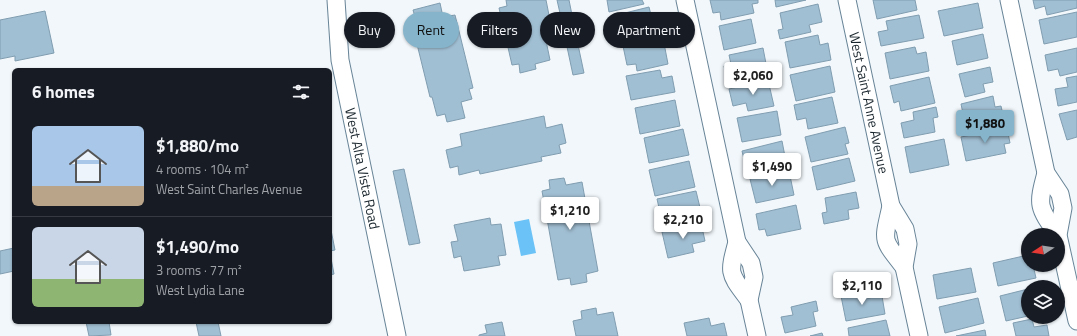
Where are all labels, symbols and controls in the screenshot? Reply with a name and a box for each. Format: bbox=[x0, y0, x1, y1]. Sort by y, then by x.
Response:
chip: Buy bbox=[344, 12, 395, 48]
chip: Rent bbox=[403, 12, 459, 48]
chip: Filters bbox=[467, 12, 532, 48]
chip: New bbox=[540, 12, 595, 48]
chip: Apartment bbox=[603, 12, 695, 48]
street label: West Saint Anne Avenue bbox=[844, 30, 895, 175]
pin: $2,060 bbox=[720, 62, 786, 96]
text: $2,060 bbox=[733, 65, 773, 85]
text: 6 homes bbox=[32, 79, 95, 105]
icon: filters bbox=[290, 81, 312, 103]
street label: West Alta Vista Road bbox=[340, 106, 386, 231]
pin: $1,880 bbox=[952, 110, 1018, 144]
text: $1,880 bbox=[965, 113, 1005, 133]
text: $1,880/mo bbox=[156, 133, 239, 159]
icon: home bbox=[64, 142, 112, 190]
pin: $1,490 bbox=[739, 153, 805, 187]
text: $1,490 bbox=[752, 156, 792, 176]
text: 4 rooms · 104 m² bbox=[156, 159, 249, 179]
text: West Saint Charles Avenue bbox=[156, 179, 302, 199]
pin: $1,210 bbox=[537, 197, 603, 231]
text: $1,210 bbox=[550, 200, 590, 220]
pin: $2,210 bbox=[650, 206, 716, 240]
text: $2,210 bbox=[663, 209, 703, 229]
north arrow bbox=[1021, 228, 1065, 272]
map controls bbox=[1021, 228, 1065, 324]
text: $1,490/mo bbox=[156, 234, 239, 260]
icon: home bbox=[64, 243, 112, 291]
text: 3 rooms · 77 m² bbox=[156, 260, 242, 280]
pin: $2,110 bbox=[829, 272, 895, 306]
text: $2,110 bbox=[842, 275, 882, 295]
text: West Lydia Lane bbox=[156, 280, 244, 300]
button: layers bbox=[1021, 280, 1065, 324]

